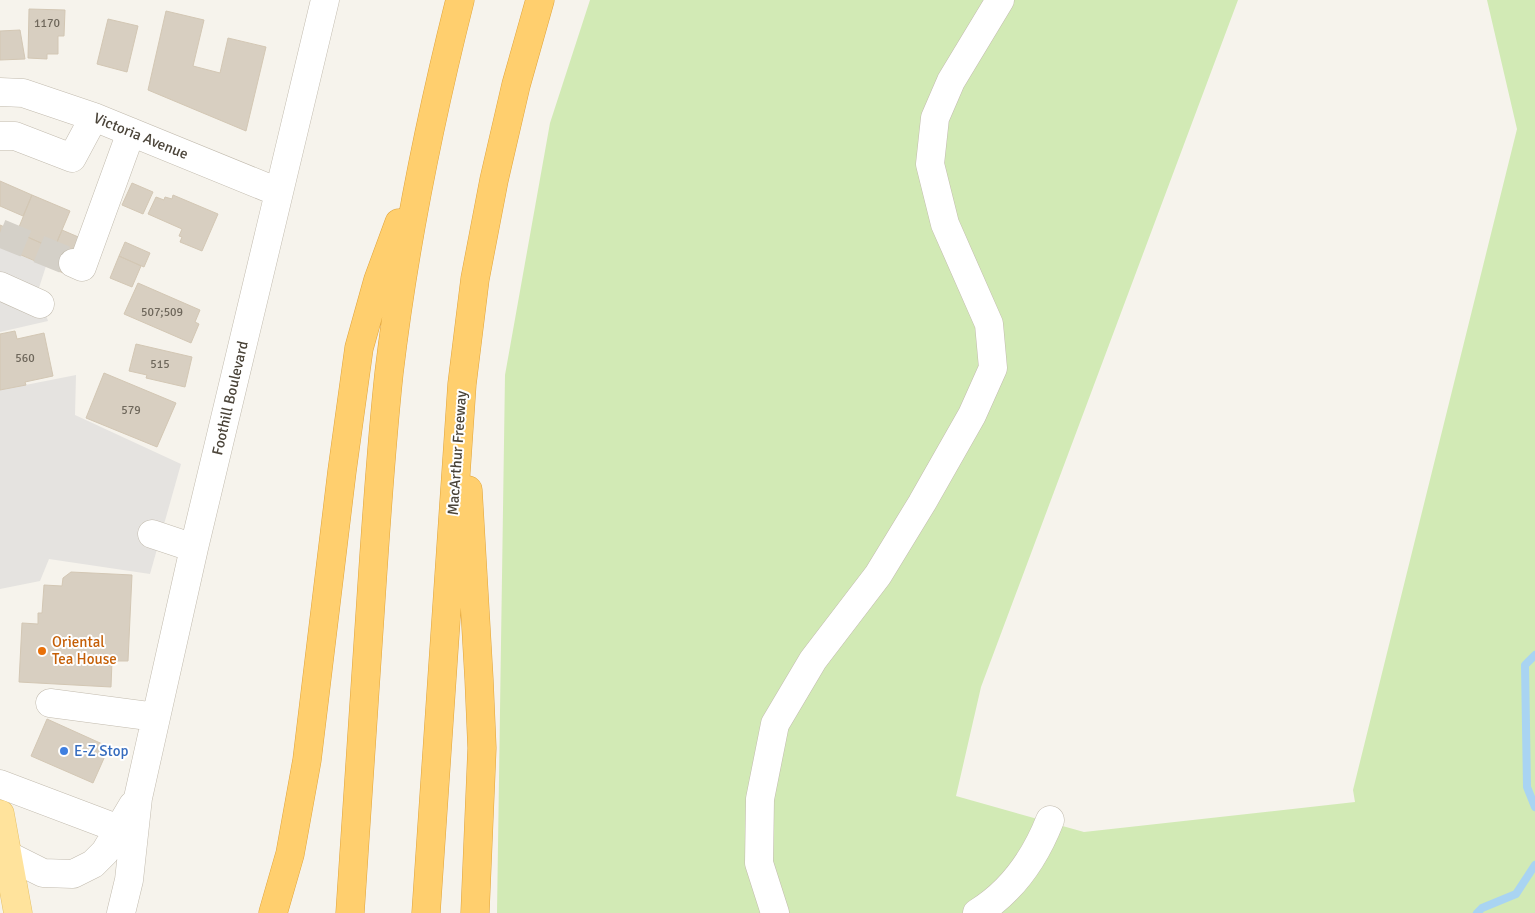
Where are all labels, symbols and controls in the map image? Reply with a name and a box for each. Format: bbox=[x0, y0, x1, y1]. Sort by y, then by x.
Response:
house number: 1170 bbox=[34, 16, 60, 31]
street label: Victoria Avenue bbox=[91, 109, 191, 163]
house number: 507;509 bbox=[141, 305, 183, 320]
street label: Foothill Boulevard bbox=[208, 339, 252, 457]
house number: 560 bbox=[15, 351, 35, 366]
house number: 515 bbox=[150, 357, 170, 372]
street label: MacArthur Freeway bbox=[444, 390, 470, 516]
house number: 579 bbox=[121, 403, 141, 418]
place label: Oriental Tea House bbox=[52, 633, 117, 668]
marker: Oriental Tea House bbox=[36, 645, 48, 657]
place label: E-Z Stop bbox=[74, 742, 128, 760]
marker: E-Z Stop bbox=[58, 745, 70, 757]

